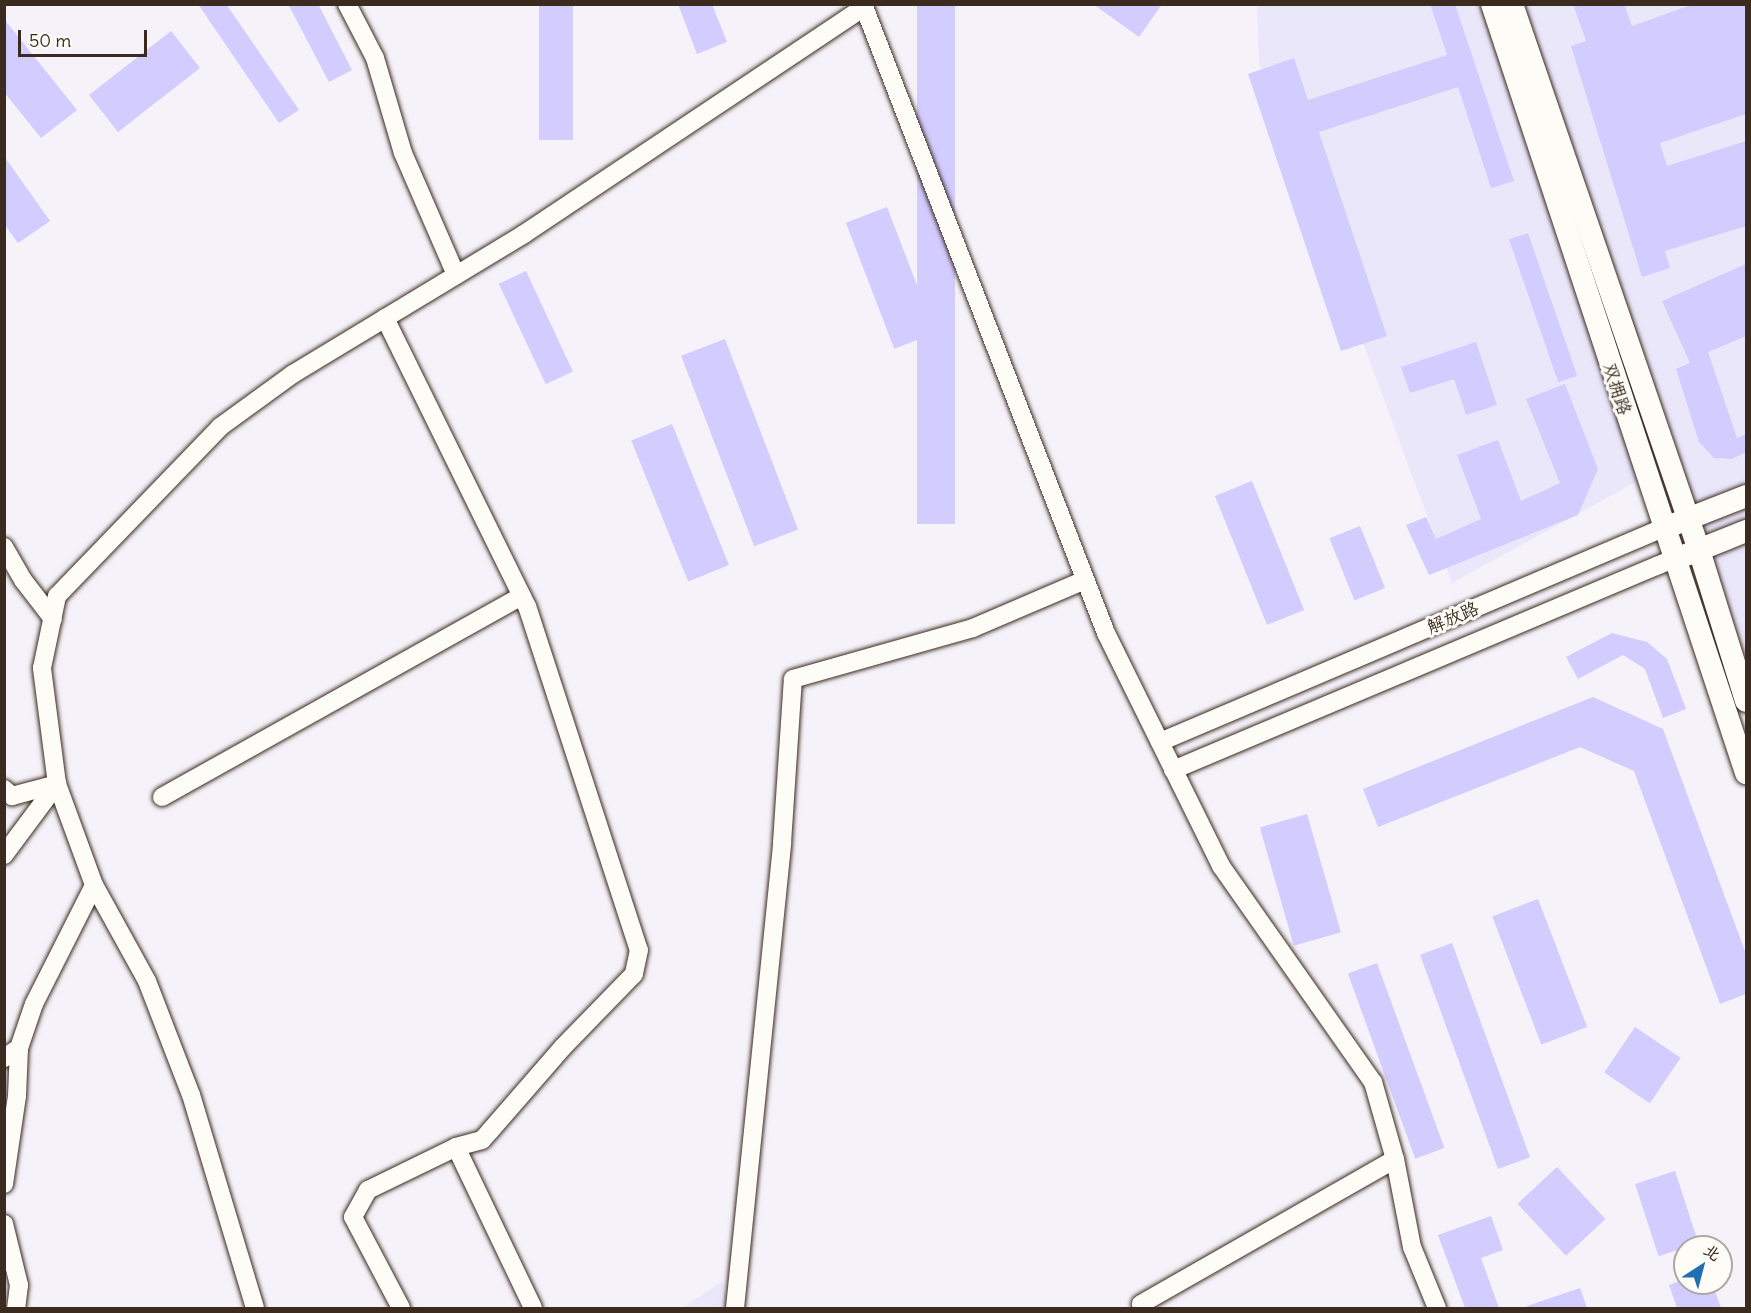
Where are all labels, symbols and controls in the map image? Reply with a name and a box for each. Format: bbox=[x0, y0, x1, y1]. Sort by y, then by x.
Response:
scale bar bbox=[21, 18, 150, 56]
text: 50 m bbox=[29, 29, 71, 52]
street label: 双拥路 bbox=[1598, 360, 1636, 418]
street label: 解放路 bbox=[1424, 598, 1482, 638]
north arrow bbox=[1673, 1235, 1733, 1295]
text: 北 bbox=[1700, 1239, 1725, 1265]

